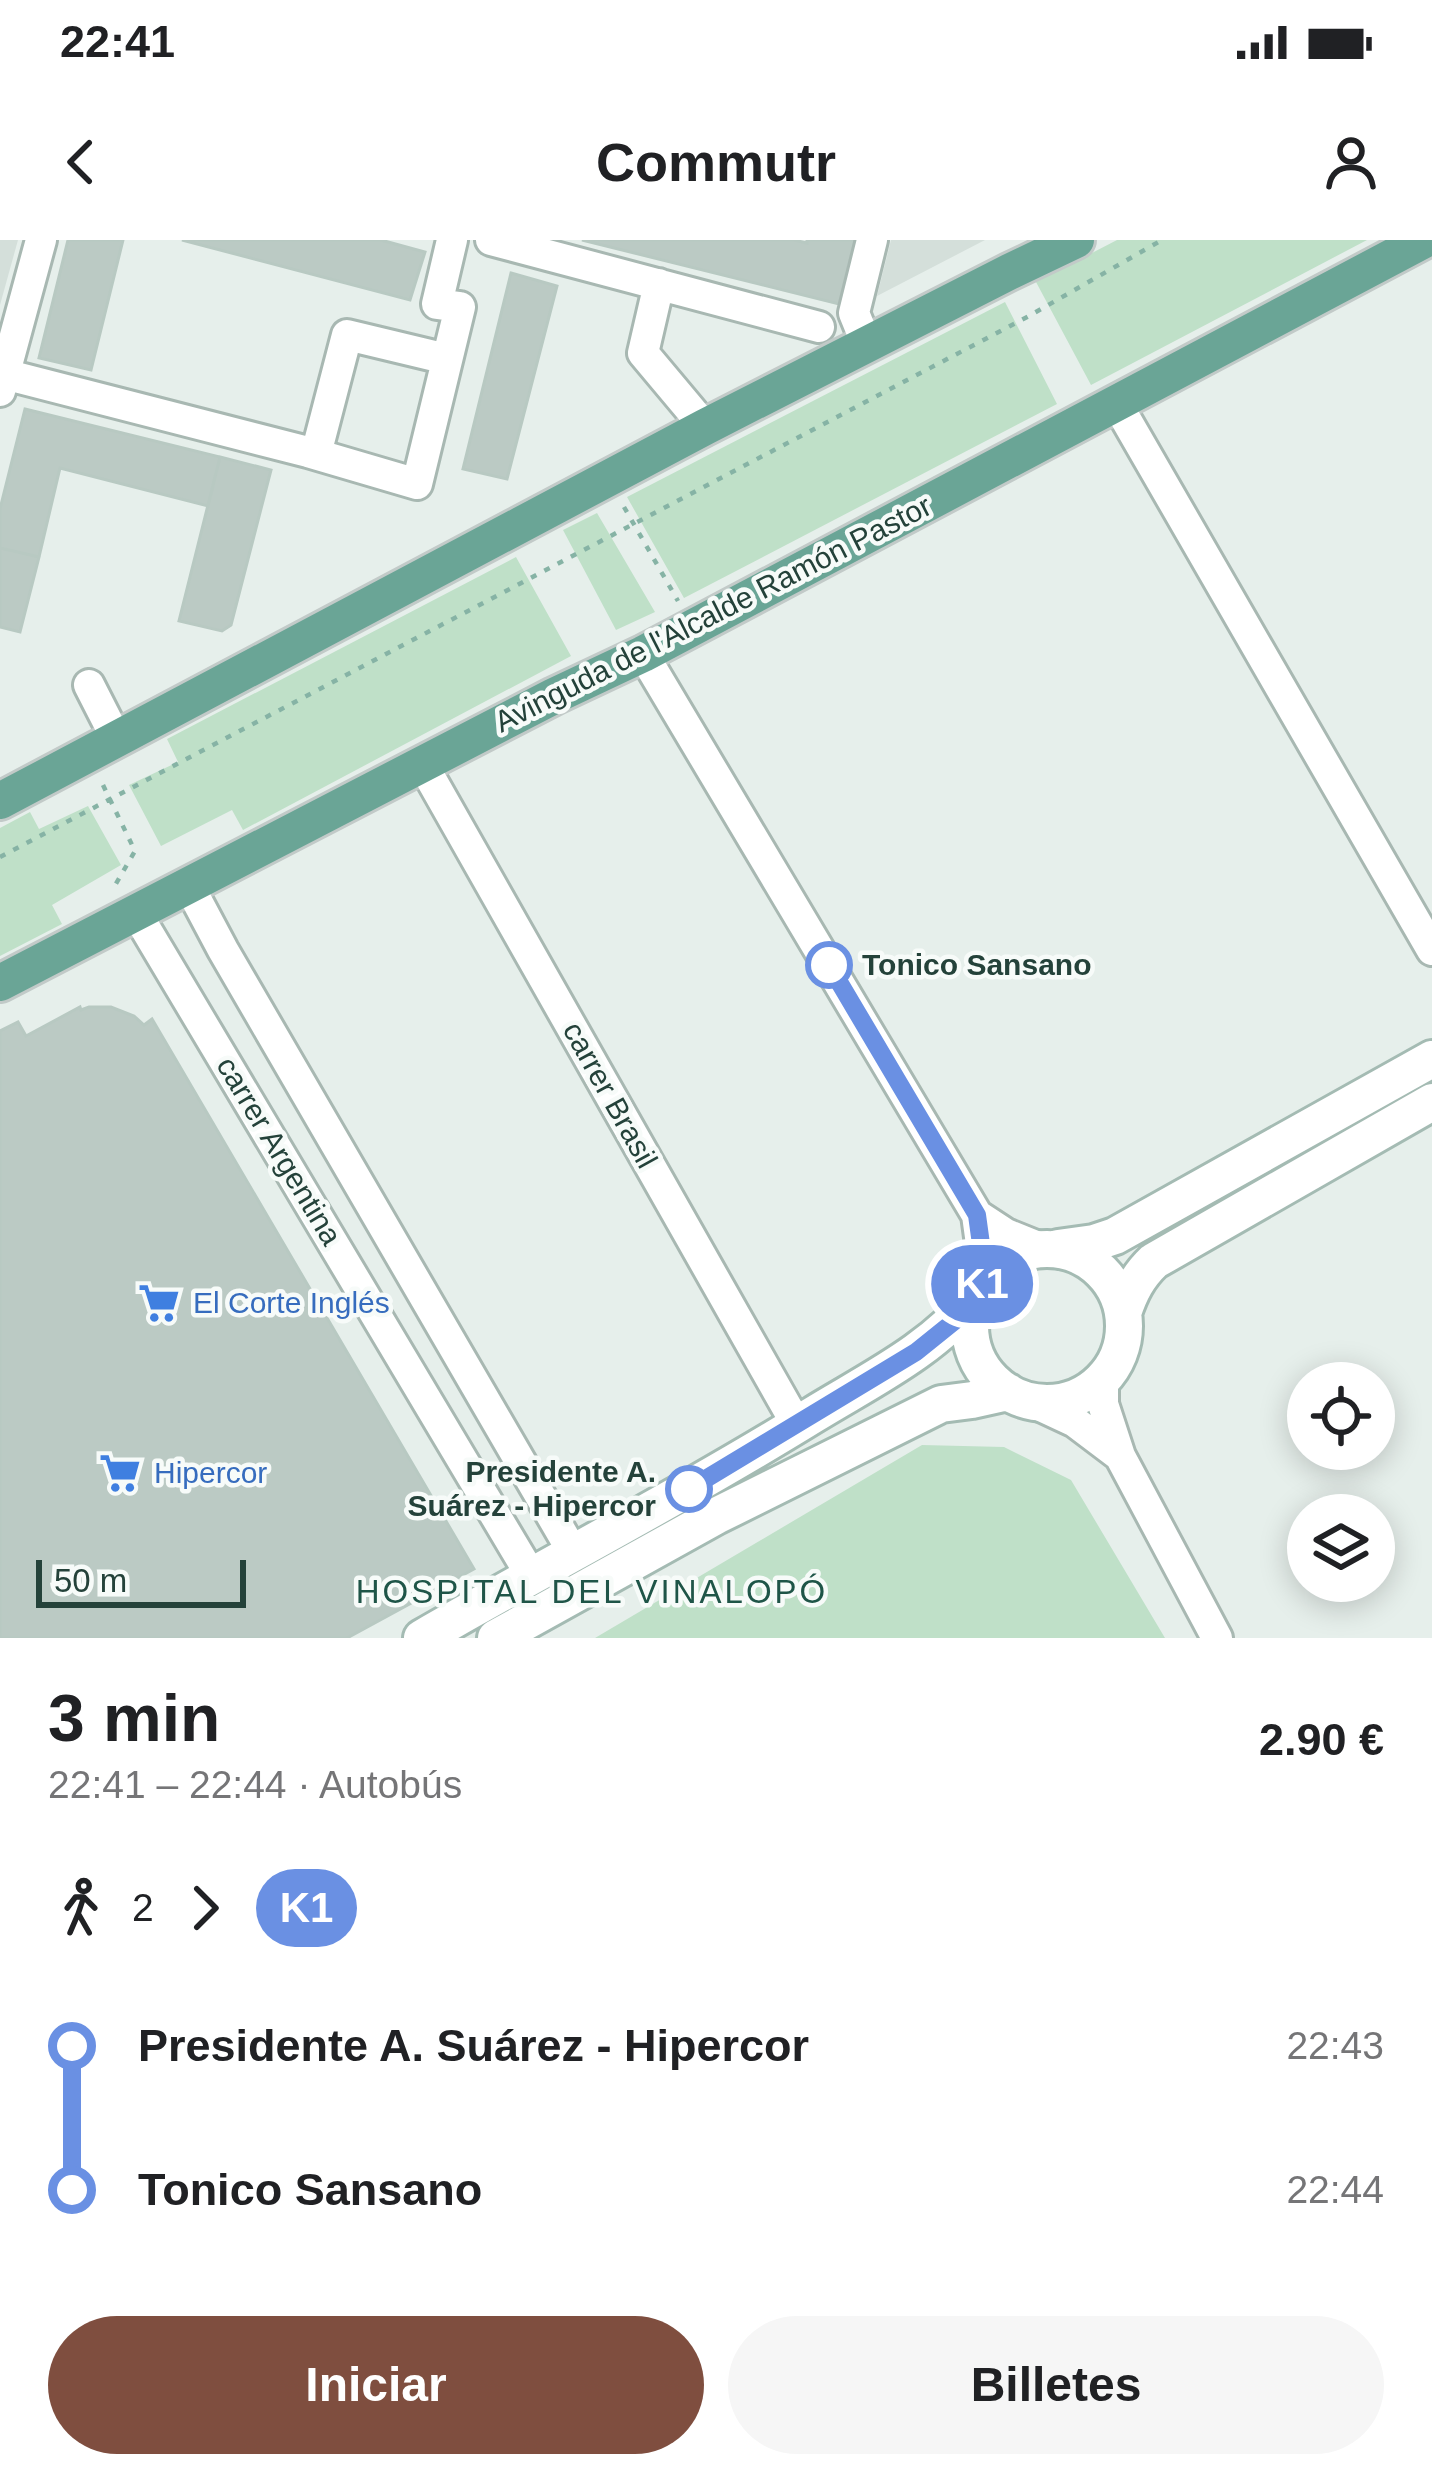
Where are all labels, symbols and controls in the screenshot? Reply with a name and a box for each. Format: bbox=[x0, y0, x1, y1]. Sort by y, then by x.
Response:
text: 22:41 bbox=[60, 16, 175, 67]
icon: back bbox=[48, 129, 114, 195]
icon: person bbox=[1318, 129, 1384, 195]
text: Commutr bbox=[596, 132, 836, 192]
street label: Avinguda de l'Alcalde Ramón Pastor bbox=[489, 489, 937, 738]
marker: Tonico Sansano bbox=[807, 943, 851, 987]
place label: Tonico Sansano bbox=[862, 948, 1091, 981]
street label: carrer Brasil bbox=[557, 1016, 664, 1173]
street label: carrer Argentina bbox=[210, 1051, 349, 1251]
line badge: K1 bbox=[928, 1245, 1036, 1323]
text: K1 bbox=[955, 1260, 1009, 1307]
supermarket icon: El Corte Inglés bbox=[136, 1280, 182, 1326]
place label: El Corte Inglés bbox=[193, 1286, 390, 1319]
map controls bbox=[1287, 1362, 1395, 1602]
button: locate bbox=[1287, 1362, 1395, 1470]
supermarket icon: Hipercor bbox=[97, 1450, 143, 1496]
place label: Presidente A. Suárez - Hipercor bbox=[408, 1455, 656, 1522]
place label: Hipercor bbox=[154, 1456, 267, 1489]
marker: Presidente A. Suárez - Hipercor bbox=[667, 1467, 711, 1511]
button: layers bbox=[1287, 1494, 1395, 1602]
scale bar bbox=[36, 1554, 246, 1607]
text: 50 m bbox=[54, 1562, 127, 1599]
district label: HOSPITAL DEL VINALOPÓ bbox=[356, 1573, 828, 1610]
text: 3 min bbox=[48, 1681, 220, 1755]
text: 2.90 € bbox=[1259, 1714, 1384, 1765]
text: 22:41 – 22:44 · Autobús bbox=[48, 1763, 462, 1806]
icon: walk bbox=[48, 1875, 114, 1941]
icon: forward bbox=[172, 1875, 238, 1941]
text: K1 bbox=[280, 1884, 333, 1931]
text: 2 bbox=[132, 1886, 154, 1929]
text: Presidente A. Suárez - Hipercor bbox=[138, 2020, 809, 2071]
text: 22:43 bbox=[1286, 2024, 1384, 2067]
text: Tonico Sansano bbox=[138, 2164, 482, 2215]
text: 22:44 bbox=[1286, 2168, 1384, 2211]
button: Iniciar bbox=[48, 2316, 704, 2454]
button: Billetes bbox=[728, 2316, 1384, 2454]

